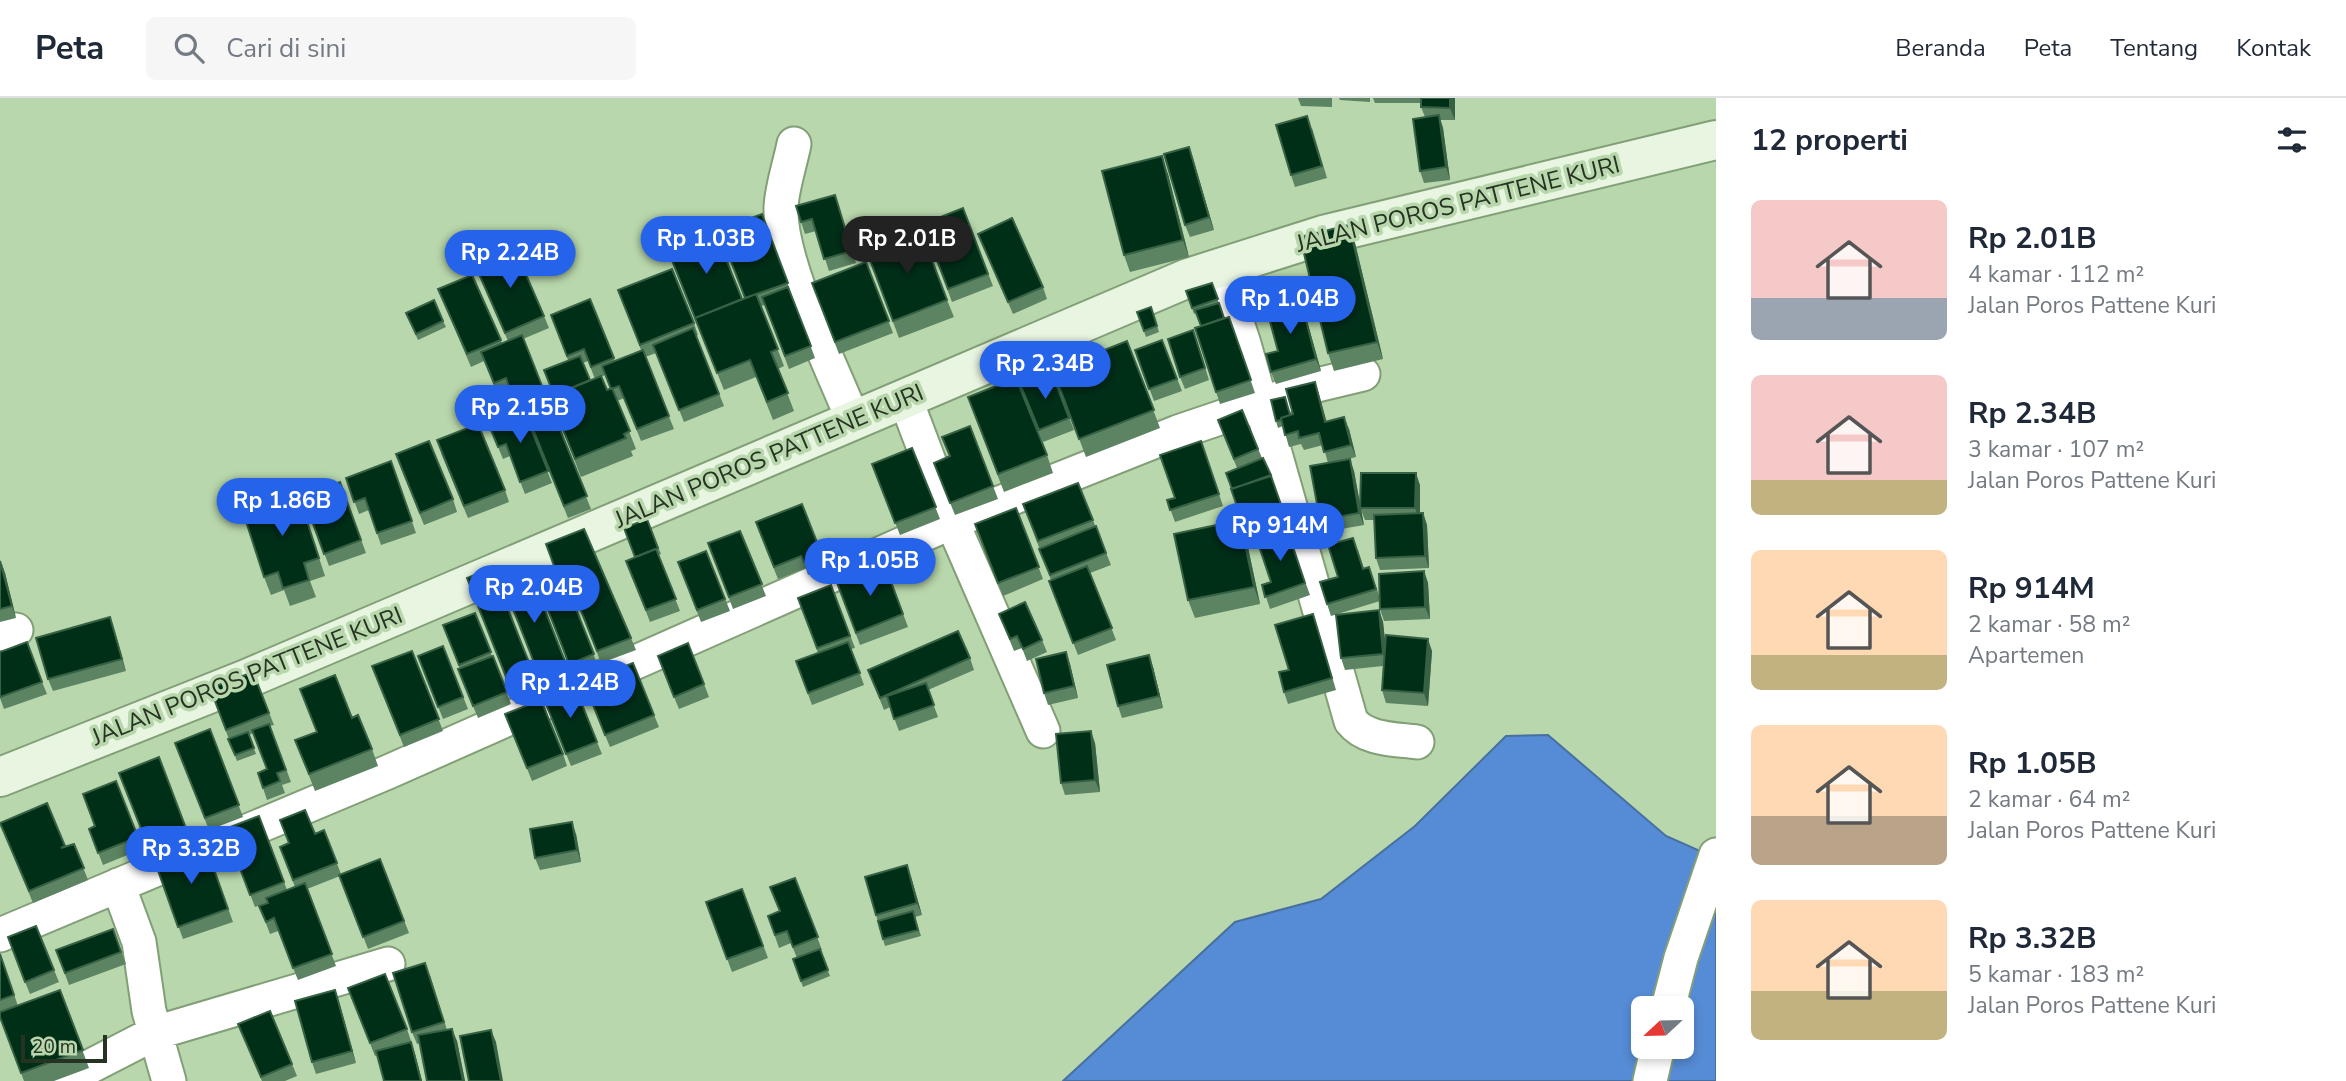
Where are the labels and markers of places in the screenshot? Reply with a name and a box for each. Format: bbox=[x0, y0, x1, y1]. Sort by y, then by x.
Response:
pin: Rp 1.03B bbox=[634, 216, 778, 276]
pin: Rp 2.01B bbox=[835, 216, 979, 276]
pin: Rp 2.24B bbox=[438, 230, 582, 290]
pin: Rp 1.04B bbox=[1218, 276, 1362, 336]
pin: Rp 2.34B bbox=[973, 342, 1117, 401]
pin: Rp 2.15B bbox=[448, 386, 592, 445]
pin: Rp 1.86B bbox=[210, 478, 354, 538]
pin: Rp 914M bbox=[1215, 504, 1345, 563]
pin: Rp 1.05B bbox=[798, 538, 942, 598]
pin: Rp 2.04B bbox=[462, 566, 606, 625]
pin: Rp 1.24B bbox=[498, 660, 642, 720]
pin: Rp 3.32B bbox=[119, 826, 263, 886]

